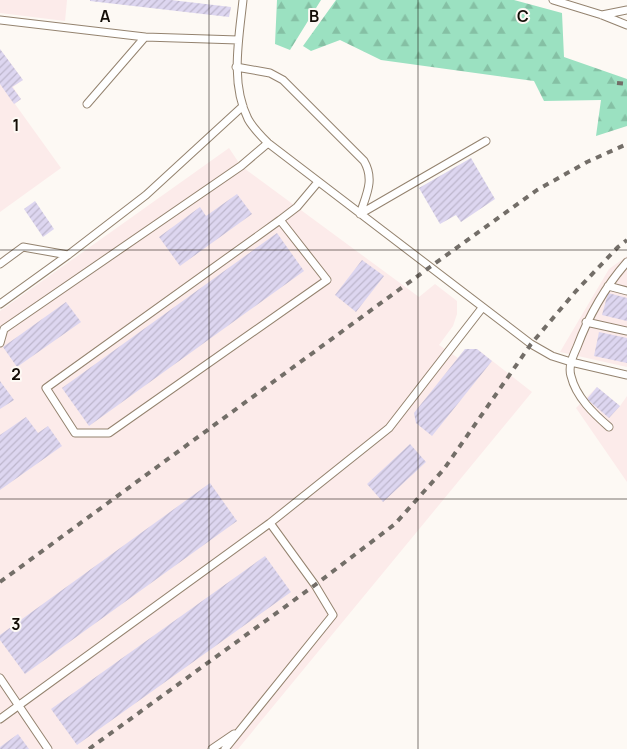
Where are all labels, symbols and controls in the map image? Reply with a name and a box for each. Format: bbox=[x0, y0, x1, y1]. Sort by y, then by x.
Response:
text: A bbox=[100, 5, 111, 27]
text: B bbox=[309, 5, 319, 27]
text: C bbox=[517, 5, 529, 27]
text: 1 bbox=[12, 114, 20, 136]
text: 2 bbox=[11, 363, 21, 385]
text: 3 bbox=[11, 613, 21, 635]

